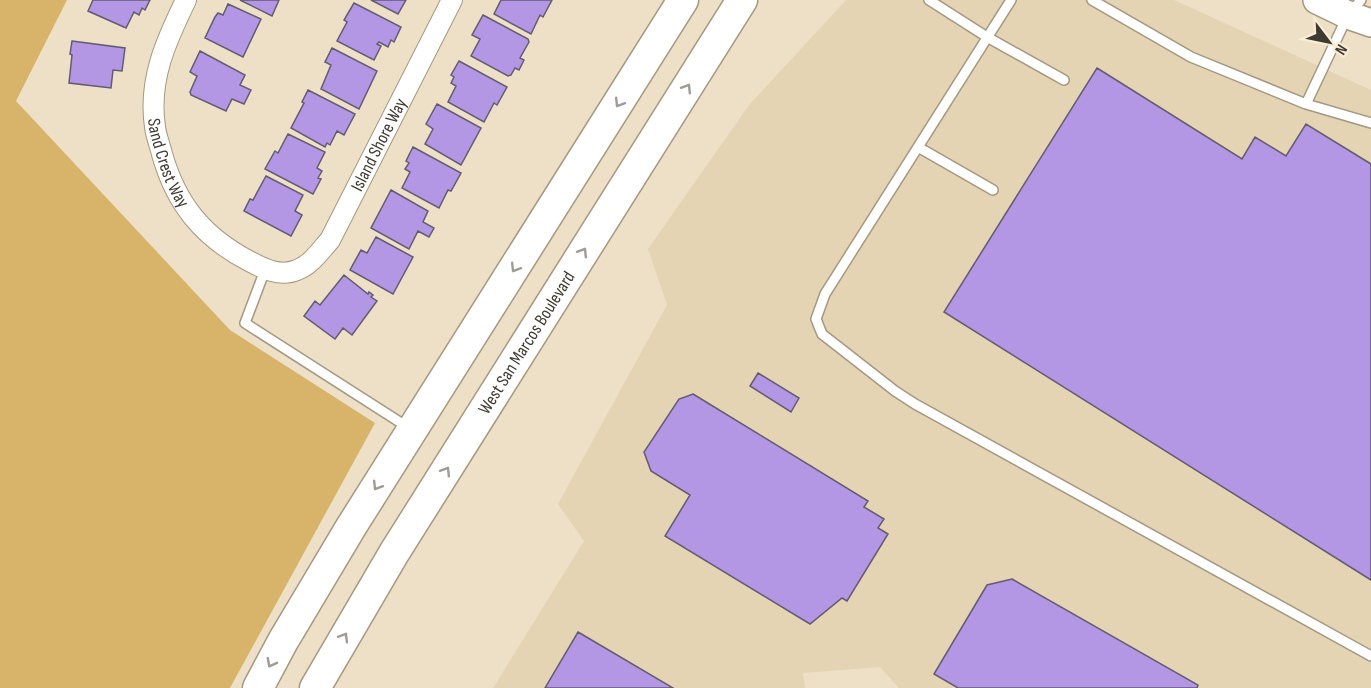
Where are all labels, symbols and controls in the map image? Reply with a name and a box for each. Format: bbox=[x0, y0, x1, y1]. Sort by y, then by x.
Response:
north arrow bbox=[1299, 12, 1359, 72]
text: N bbox=[1330, 40, 1351, 58]
one-way arrow bbox=[680, 83, 691, 94]
street label: Island Shore Way bbox=[347, 95, 411, 195]
one-way arrow bbox=[614, 97, 626, 107]
street label: Sand Crest Way bbox=[143, 117, 193, 212]
one-way arrow bbox=[576, 248, 587, 259]
one-way arrow bbox=[510, 262, 522, 272]
street label: West San Marcos Boulevard bbox=[474, 268, 580, 418]
one-way arrow bbox=[438, 467, 450, 477]
one-way arrow bbox=[373, 479, 384, 490]
one-way arrow bbox=[336, 633, 348, 643]
one-way arrow bbox=[267, 657, 278, 667]

